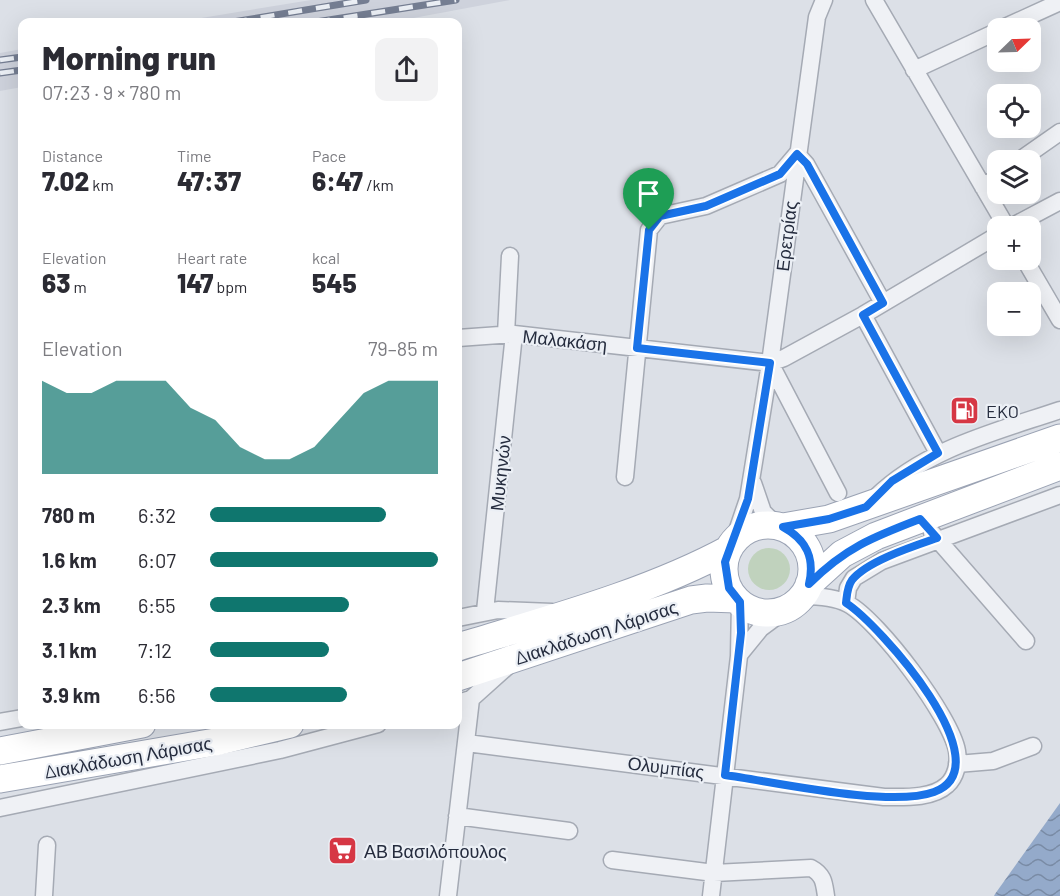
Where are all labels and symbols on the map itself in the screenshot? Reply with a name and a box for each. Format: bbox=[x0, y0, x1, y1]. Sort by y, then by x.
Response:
north arrow bbox=[987, 18, 1041, 72]
pin bbox=[623, 168, 674, 230]
street label: Ερετρίας bbox=[771, 199, 801, 272]
street label: Μαλακάση bbox=[522, 325, 608, 355]
fuel station icon: EKO bbox=[949, 395, 981, 427]
place label: EKO bbox=[986, 400, 1019, 422]
street label: Μυκηνών bbox=[485, 434, 515, 512]
street label: Διακλάδωση Λάρισας bbox=[512, 595, 680, 669]
street label: Διακλάδωση Λάρισας bbox=[43, 731, 214, 783]
street label: Ολυμπίας bbox=[626, 751, 706, 783]
supermarket icon: ΑΒ Βασιλόπουλος bbox=[327, 835, 359, 867]
place label: ΑΒ Βασιλόπουλος bbox=[364, 840, 507, 862]

